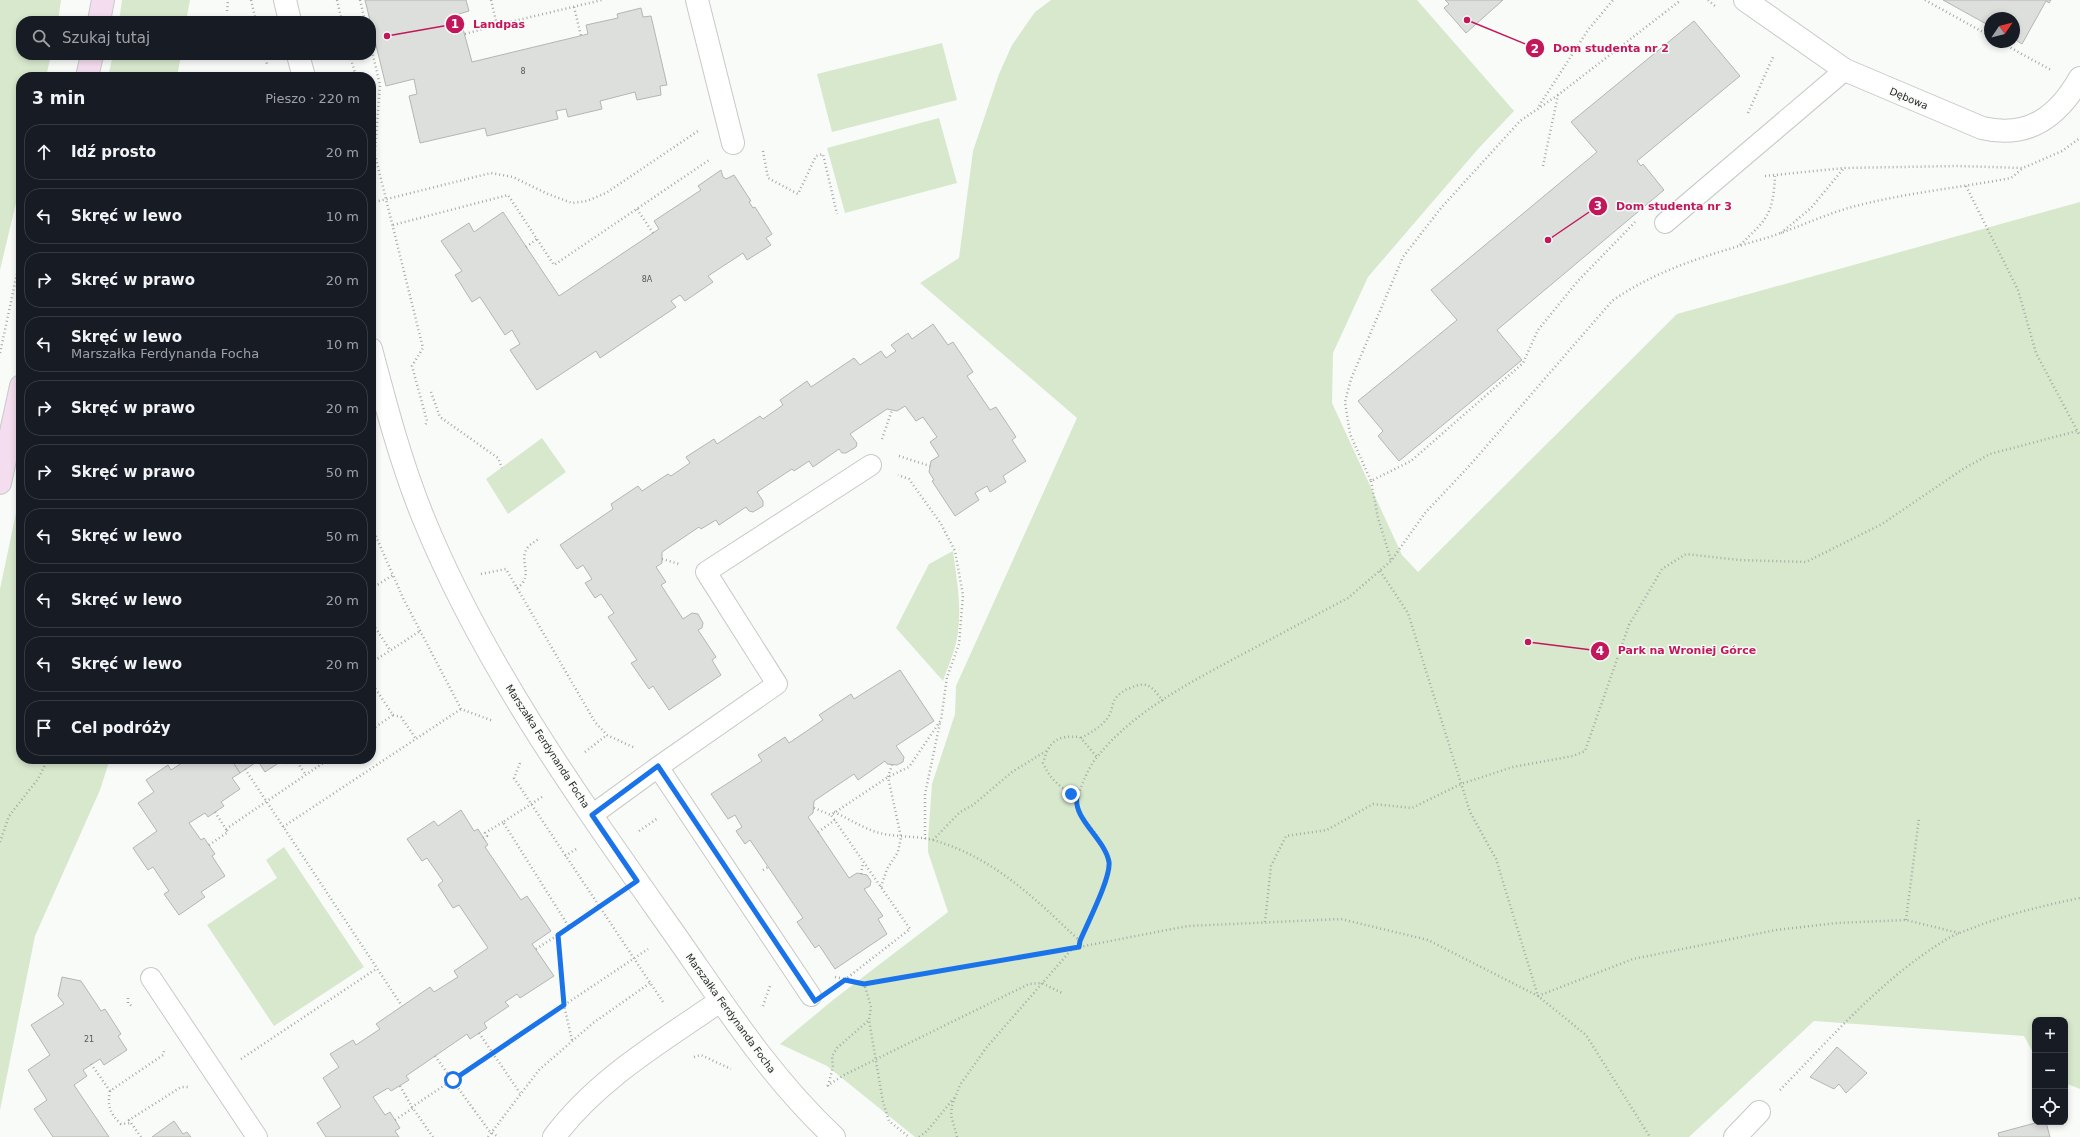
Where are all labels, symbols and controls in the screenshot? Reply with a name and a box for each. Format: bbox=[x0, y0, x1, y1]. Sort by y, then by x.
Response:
callout: Landpas bbox=[445, 12, 533, 35]
north arrow bbox=[1984, 12, 2020, 48]
search box bbox=[16, 16, 376, 60]
text: 1 bbox=[451, 17, 459, 31]
text: Landpas bbox=[473, 18, 525, 31]
icon: search bbox=[30, 27, 52, 49]
text: Szukaj tutaj bbox=[62, 29, 150, 47]
callout: Dom studenta nr 2 bbox=[1525, 37, 1677, 60]
text: 2 bbox=[1531, 42, 1539, 56]
text: Dom studenta nr 2 bbox=[1553, 42, 1669, 55]
house number: 8 bbox=[520, 67, 526, 76]
street label: Dębowa bbox=[1888, 85, 1930, 111]
text: 3 min bbox=[32, 88, 85, 108]
text: Pieszo · 220 m bbox=[265, 91, 360, 106]
icon: ahead bbox=[33, 141, 55, 163]
text: Idź prosto bbox=[71, 143, 156, 161]
text: 20 m bbox=[326, 145, 359, 160]
callout: Dom studenta nr 3 bbox=[1588, 194, 1740, 217]
text: 3 bbox=[1594, 199, 1602, 213]
text: Dom studenta nr 3 bbox=[1616, 200, 1732, 213]
icon: left bbox=[33, 205, 55, 227]
text: Skręć w lewo bbox=[71, 207, 182, 225]
text: 10 m bbox=[326, 209, 359, 224]
icon: right bbox=[33, 269, 55, 291]
text: Skręć w prawo bbox=[71, 271, 195, 289]
text: 20 m bbox=[326, 273, 359, 288]
house number: 8A bbox=[642, 275, 653, 284]
text: Skręć w lewo bbox=[71, 328, 182, 346]
icon: left bbox=[33, 333, 55, 355]
text: 10 m bbox=[326, 337, 359, 352]
text: Marszałka Ferdynanda Focha bbox=[71, 346, 259, 361]
icon: right bbox=[33, 397, 55, 419]
text: Skręć w prawo bbox=[71, 399, 195, 417]
text: 20 m bbox=[326, 401, 359, 416]
icon: right bbox=[33, 461, 55, 483]
text: Skręć w prawo bbox=[71, 463, 195, 481]
text: 50 m bbox=[326, 465, 359, 480]
icon: left bbox=[33, 525, 55, 547]
text: Skręć w lewo bbox=[71, 527, 182, 545]
text: 50 m bbox=[326, 529, 359, 544]
icon: left bbox=[33, 589, 55, 611]
text: Skręć w lewo bbox=[71, 591, 182, 609]
text: 20 m bbox=[326, 593, 359, 608]
callout: Park na Wroniej Górce bbox=[1590, 639, 1764, 662]
text: 4 bbox=[1596, 644, 1604, 658]
text: Park na Wroniej Górce bbox=[1618, 644, 1756, 657]
icon: left bbox=[33, 653, 55, 675]
text: Skręć w lewo bbox=[71, 655, 182, 673]
text: 20 m bbox=[326, 657, 359, 672]
street label: Marszałka Ferdynanda Focha bbox=[504, 683, 592, 810]
icon: arrive bbox=[33, 717, 55, 739]
text: Cel podróży bbox=[71, 719, 171, 737]
route end bbox=[1062, 785, 1080, 803]
street label: Marszałka Ferdynanda Focha bbox=[684, 952, 778, 1075]
map controls bbox=[2032, 1017, 2068, 1125]
button: + bbox=[2032, 1017, 2068, 1053]
house number: 21 bbox=[84, 1035, 94, 1044]
button: − bbox=[2032, 1053, 2068, 1089]
route start bbox=[444, 1071, 462, 1089]
button: locate bbox=[2032, 1089, 2068, 1125]

